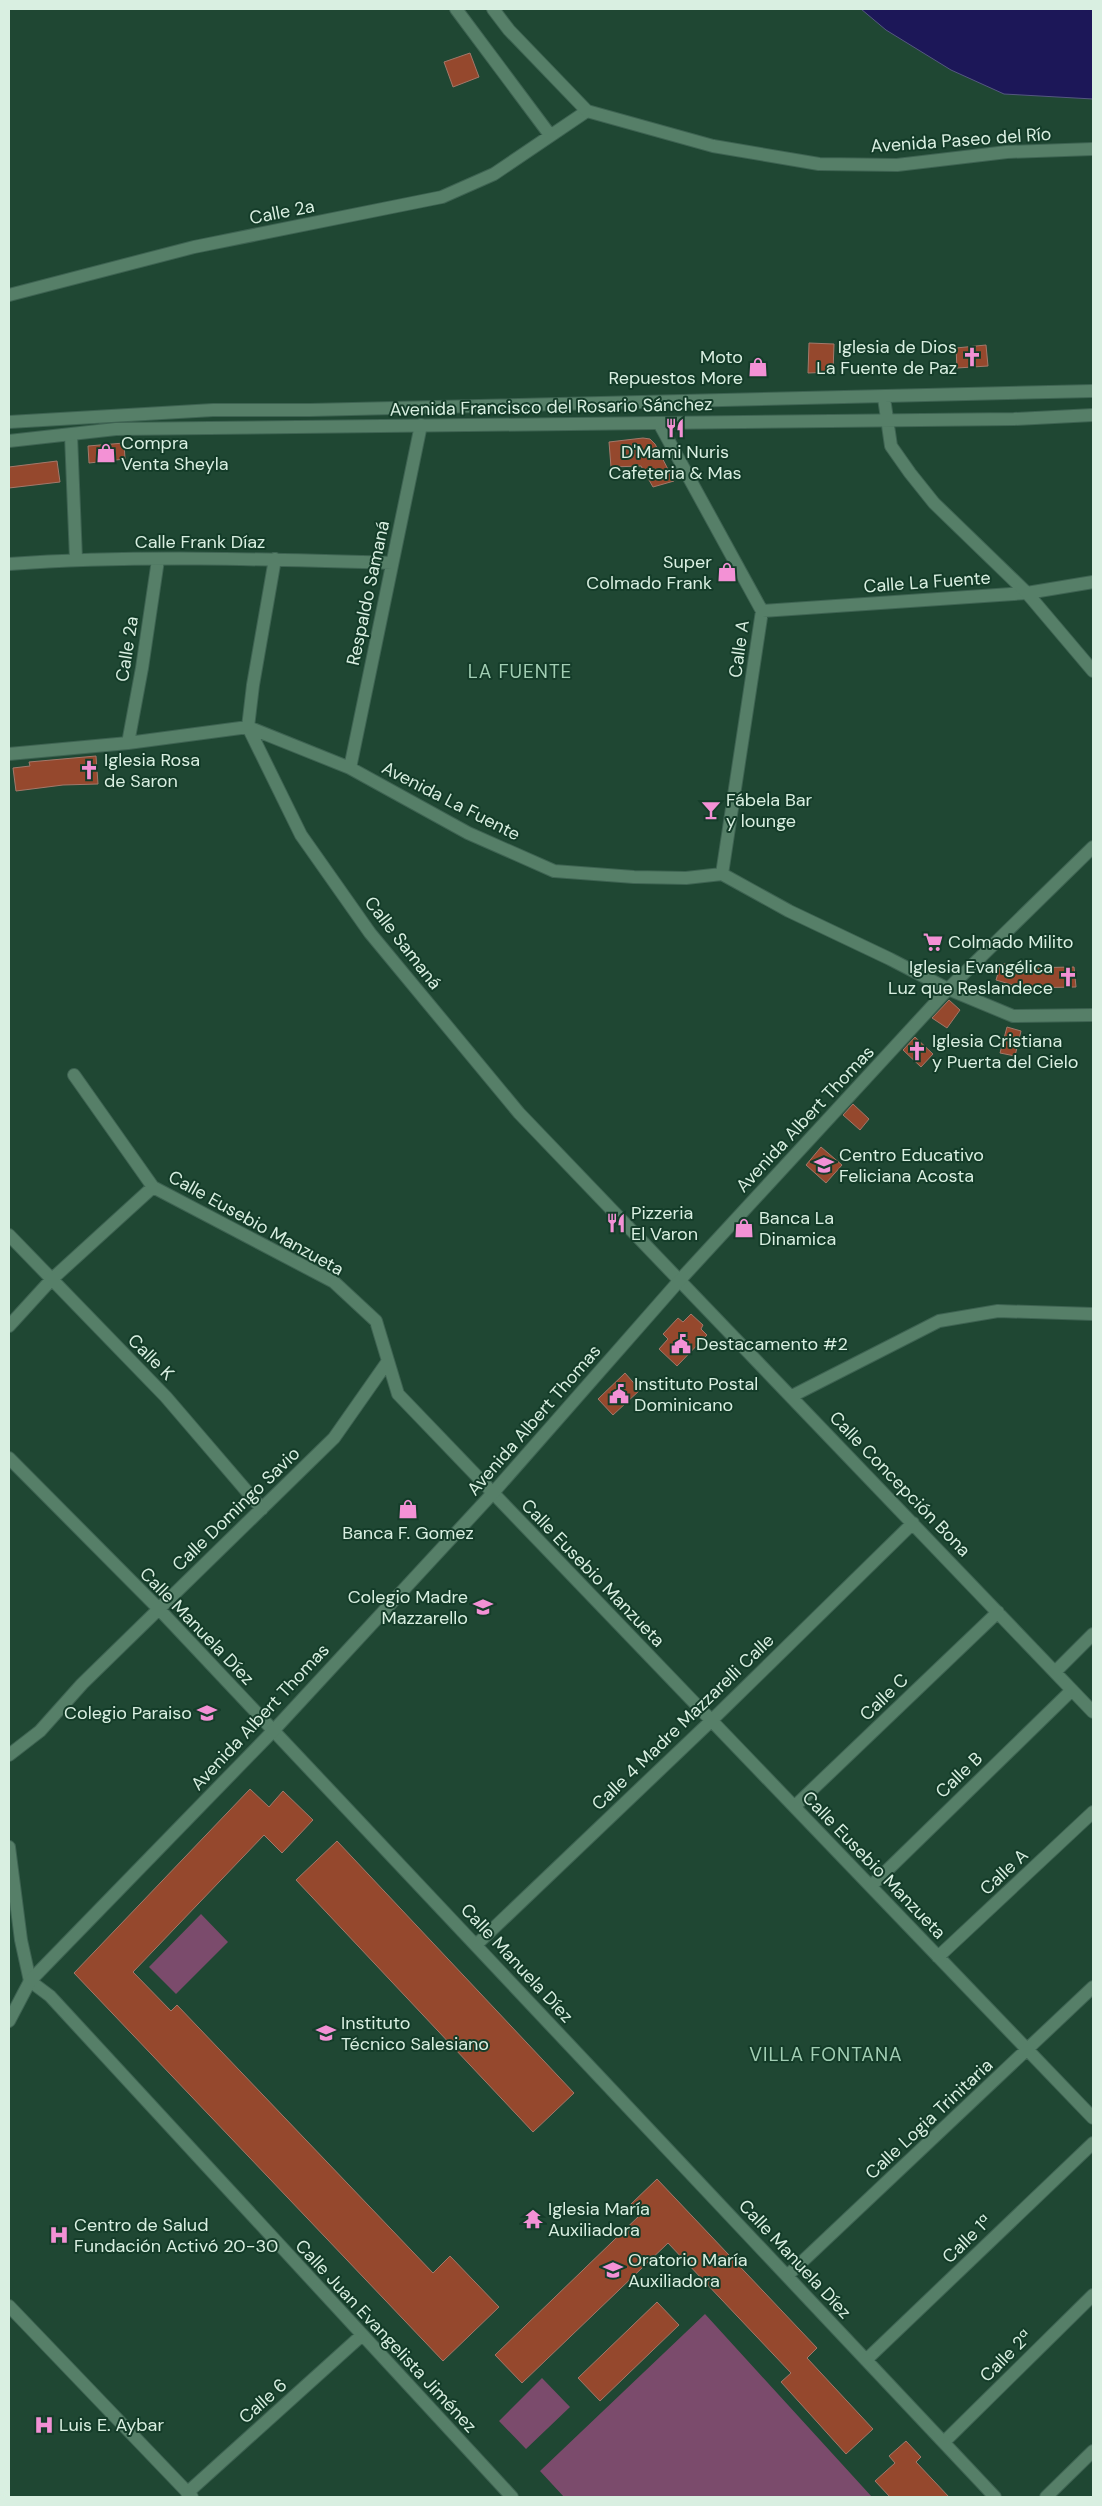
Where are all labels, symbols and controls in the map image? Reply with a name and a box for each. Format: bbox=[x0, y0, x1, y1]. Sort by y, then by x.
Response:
street label: Avenida Paseo del Río bbox=[870, 122, 1052, 158]
street label: Calle 2a bbox=[247, 194, 317, 230]
place label: Iglesia de Dios La Fuente de Paz bbox=[816, 335, 957, 380]
place label: Moto Repuestos More bbox=[609, 345, 743, 390]
church icon: Iglesia de Dios La Fuente de Paz bbox=[961, 346, 983, 368]
shop icon: Moto Repuestos More bbox=[747, 356, 769, 378]
street label: Avenida Francisco del Rosario Sánchez bbox=[389, 392, 713, 422]
restaurant icon: D'Mami Nuris Cafeteria & Mas bbox=[664, 417, 686, 439]
place label: Compra Venta Sheyla bbox=[121, 431, 229, 476]
place label: D'Mami Nuris Cafeteria & Mas bbox=[609, 440, 741, 485]
shop icon: Compra Venta Sheyla bbox=[95, 442, 117, 464]
street label: Respaldo Samaná bbox=[341, 518, 395, 668]
street label: Calle Frank Díaz bbox=[135, 530, 265, 554]
place label: Super Colmado Frank bbox=[586, 550, 712, 595]
shop icon: Super Colmado Frank bbox=[716, 561, 738, 583]
street label: Calle La Fuente bbox=[863, 566, 991, 598]
street label: Calle 2a bbox=[110, 615, 144, 683]
street label: Calle A bbox=[723, 619, 755, 679]
district label: LA FUENTE bbox=[468, 659, 572, 684]
place label: Iglesia Rosa de Saron bbox=[104, 748, 200, 793]
street label: Avenida La Fuente bbox=[378, 756, 524, 846]
church icon: Iglesia Rosa de Saron bbox=[78, 759, 100, 781]
place label: Fábela Bar y lounge bbox=[726, 788, 813, 833]
bar icon: Fábela Bar y lounge bbox=[700, 799, 722, 821]
street label: Calle Samaná bbox=[359, 892, 447, 994]
place label: Colmado Milito bbox=[948, 930, 1073, 954]
supermarket icon: Colmado Milito bbox=[922, 931, 944, 953]
place label: Iglesia Evangélica Luz que Reslandece bbox=[888, 955, 1053, 1000]
church icon: Iglesia Evangélica Luz que Reslandece bbox=[1057, 966, 1079, 988]
place label: Iglesia Cristiana y Puerta del Cielo bbox=[932, 1029, 1079, 1074]
street label: Avenida Albert Thomas bbox=[730, 1040, 880, 1198]
church icon: Iglesia Cristiana y Puerta del Cielo bbox=[906, 1040, 928, 1062]
place label: Centro Educativo Feliciana Acosta bbox=[839, 1143, 984, 1188]
school or university icon: Centro Educativo Feliciana Acosta bbox=[813, 1154, 835, 1176]
street label: Calle Eusebio Manzueta bbox=[164, 1165, 348, 1281]
place label: Pizzeria El Varon bbox=[631, 1201, 698, 1246]
place label: Banca La Dinamica bbox=[759, 1206, 836, 1251]
restaurant icon: Pizzeria El Varon bbox=[605, 1212, 627, 1234]
shop icon: Banca La Dinamica bbox=[733, 1217, 755, 1239]
street label: Calle K bbox=[123, 1329, 180, 1386]
place label: Destacamento #2 bbox=[696, 1332, 848, 1356]
public building icon: Destacamento #2 bbox=[670, 1333, 692, 1355]
street label: Avenida Albert Thomas bbox=[462, 1339, 606, 1501]
place label: Instituto Postal Dominicano bbox=[634, 1372, 758, 1417]
public building icon: Instituto Postal Dominicano bbox=[608, 1383, 630, 1405]
street label: Calle Concepción Bona bbox=[824, 1406, 976, 1562]
street label: Calle Domingo Savio bbox=[167, 1442, 305, 1576]
street label: Calle Eusebio Manzueta bbox=[516, 1494, 670, 1652]
shop icon: Banca F. Gomez bbox=[397, 1498, 419, 1520]
place label: Banca F. Gomez bbox=[342, 1521, 474, 1545]
street label: Calle Manuela Díez bbox=[135, 1562, 259, 1690]
place label: Colegio Madre Mazzarello bbox=[348, 1585, 468, 1630]
school or university icon: Colegio Madre Mazzarello bbox=[472, 1596, 494, 1618]
street label: Calle 4 Madre Mazzarelli Calle bbox=[587, 1628, 779, 1816]
street label: Avenida Albert Thomas bbox=[185, 1638, 335, 1796]
street label: Calle C bbox=[855, 1668, 913, 1726]
place label: Colegio Paraiso bbox=[64, 1701, 192, 1725]
school or university icon: Colegio Paraiso bbox=[196, 1702, 218, 1724]
street label: Calle B bbox=[930, 1747, 988, 1803]
street label: Calle Eusebio Manzueta bbox=[797, 1786, 951, 1944]
street label: Calle A bbox=[975, 1844, 1033, 1900]
street label: Calle Manuela Díez bbox=[455, 1898, 579, 2028]
place label: Instituto Técnico Salesiano bbox=[341, 2011, 489, 2056]
school or university icon: Instituto Técnico Salesiano bbox=[315, 2022, 337, 2044]
district label: VILLA FONTANA bbox=[749, 2042, 903, 2067]
street label: Calle Logia Trinitaria bbox=[860, 2053, 998, 2185]
street label: Calle Manuela Díez bbox=[733, 2194, 857, 2324]
place label: Iglesia María Auxiliadora bbox=[548, 2197, 650, 2242]
temple icon: Iglesia María Auxiliadora bbox=[522, 2208, 544, 2230]
street label: Calle 1ª bbox=[937, 2210, 997, 2268]
place label: Centro de Salud Fundación Activó 20-30 bbox=[74, 2213, 278, 2258]
hospital icon: Centro de Salud Fundación Activó 20-30 bbox=[48, 2224, 70, 2246]
street label: Calle Juan Evangelista Jiménez bbox=[290, 2234, 482, 2438]
place label: Oratorio María Auxiliadora bbox=[628, 2248, 747, 2293]
school or university icon: Oratorio María Auxiliadora bbox=[602, 2259, 624, 2281]
street label: Calle 2ª bbox=[975, 2325, 1037, 2387]
street label: Calle 6 bbox=[234, 2373, 292, 2429]
place label: Luis E. Aybar bbox=[59, 2413, 164, 2437]
hospital icon: Luis E. Aybar bbox=[33, 2414, 55, 2436]

